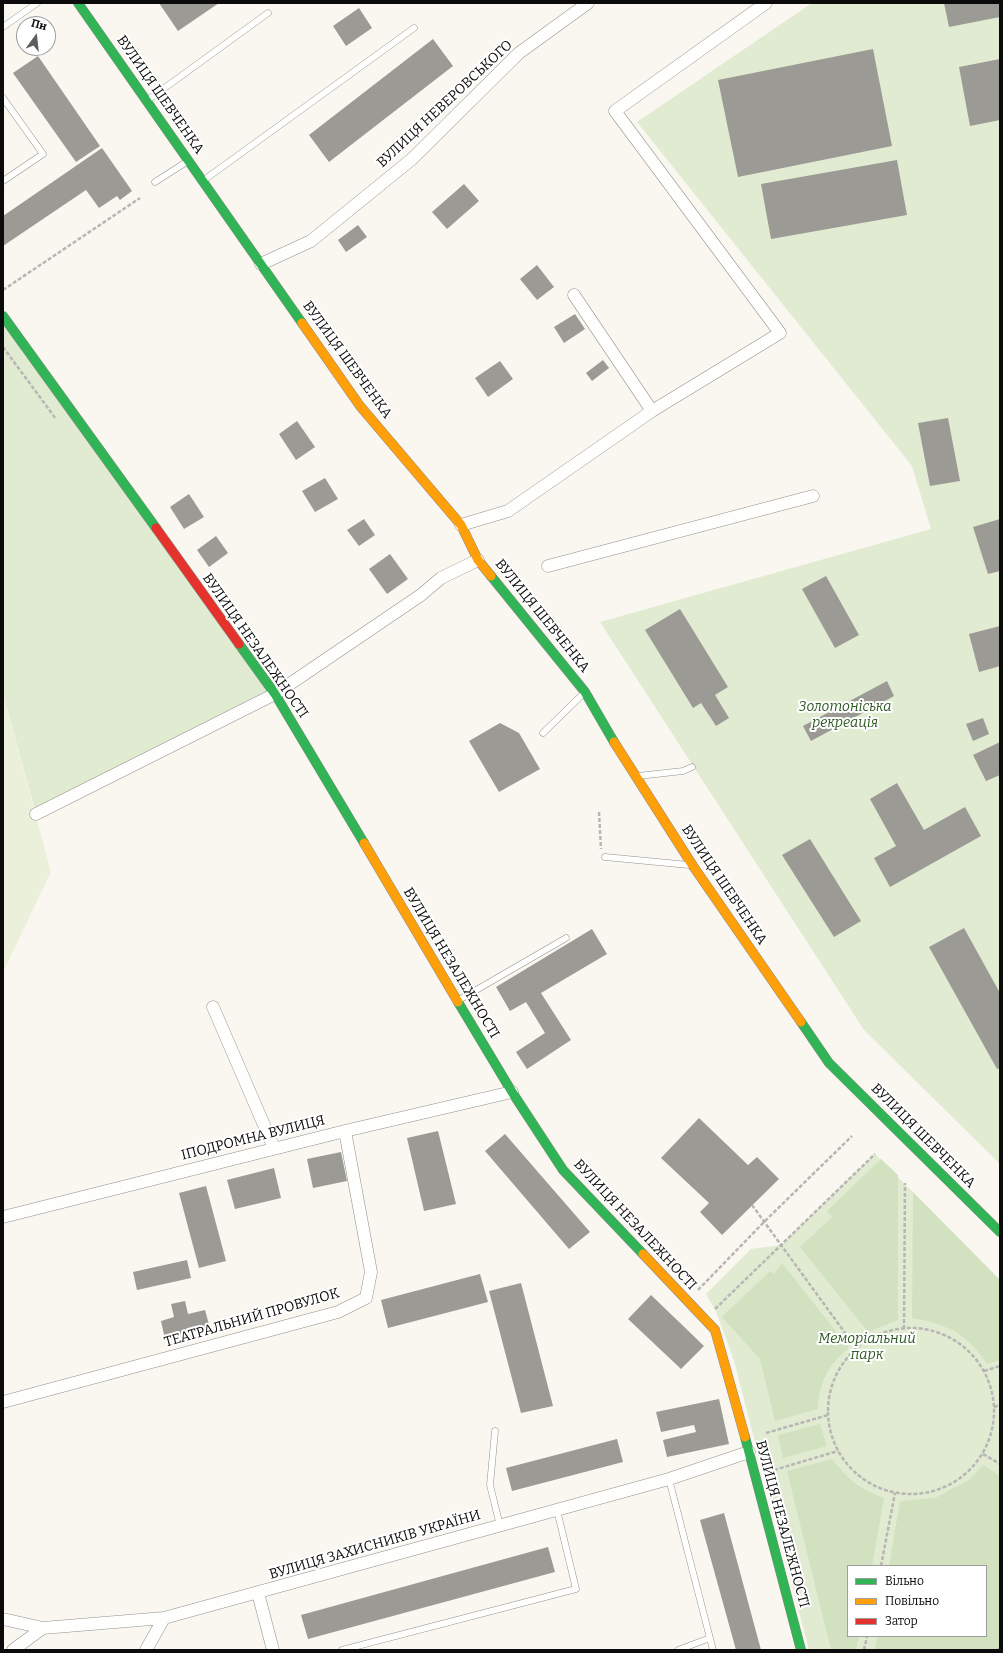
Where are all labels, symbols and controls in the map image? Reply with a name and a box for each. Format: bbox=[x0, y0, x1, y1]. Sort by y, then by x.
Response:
north arrow bbox=[16, 16, 56, 56]
text: Пн bbox=[30, 17, 48, 33]
street label: ВУЛИЦЯ ШЕВЧЕНКА bbox=[113, 32, 207, 158]
street label: ВУЛИЦЯ НЕВЕРОВСЬКОГО bbox=[374, 37, 516, 171]
street label: ВУЛИЦЯ ШЕВЧЕНКА bbox=[299, 298, 395, 422]
street label: ВУЛИЦЯ ШЕВЧЕНКА bbox=[491, 556, 593, 676]
street label: ВУЛИЦЯ НЕЗАЛЕЖНОСТІ bbox=[199, 571, 311, 721]
park label: Золотоніська рекреація bbox=[799, 699, 891, 732]
street label: ВУЛИЦЯ ШЕВЧЕНКА bbox=[678, 822, 770, 948]
street label: ВУЛИЦЯ НЕЗАЛЕЖНОСТІ bbox=[399, 885, 503, 1041]
street label: ВУЛИЦЯ ШЕВЧЕНКА bbox=[867, 1080, 979, 1192]
street label: ІПОДРОМНА ВУЛИЦЯ bbox=[179, 1112, 327, 1164]
street label: ВУЛИЦЯ НЕЗАЛЕЖНОСТІ bbox=[570, 1156, 700, 1294]
street label: ТЕАТРАЛЬНИЙ ПРОВУЛОК bbox=[162, 1285, 342, 1351]
park label: Меморіальний парк bbox=[818, 1331, 916, 1364]
street label: ВУЛИЦЯ НЕЗАЛЕЖНОСТІ bbox=[752, 1439, 812, 1609]
street label: ВУЛИЦЯ ЗАХИСНИКІВ УКРАЇНИ bbox=[267, 1507, 483, 1583]
legend bbox=[847, 1565, 987, 1637]
text: Вільно bbox=[885, 1574, 924, 1588]
text: Повільно bbox=[885, 1594, 939, 1608]
text: Затор bbox=[885, 1614, 918, 1628]

